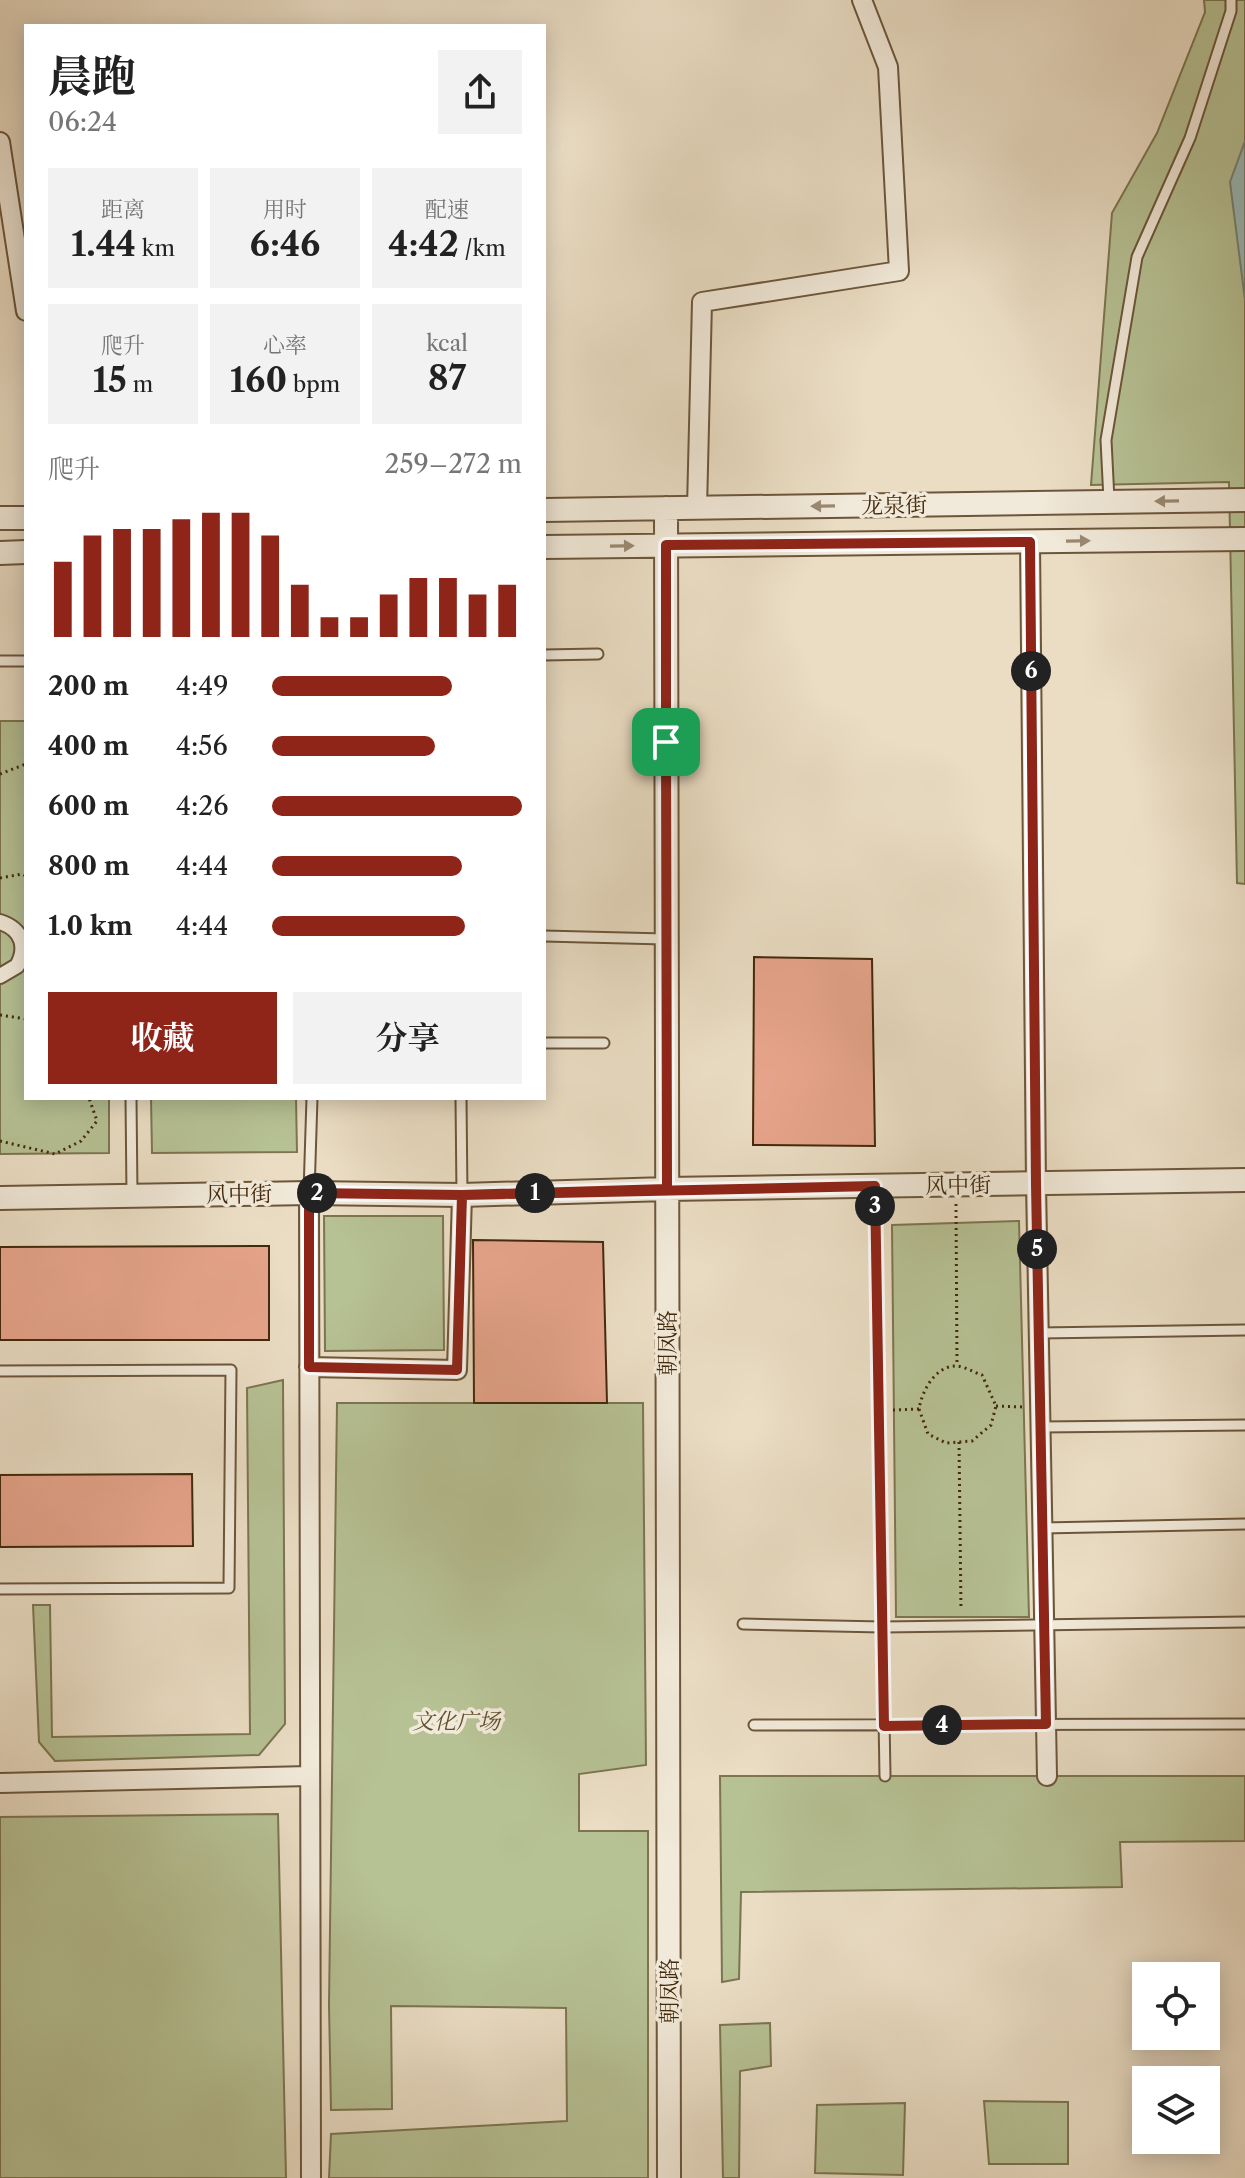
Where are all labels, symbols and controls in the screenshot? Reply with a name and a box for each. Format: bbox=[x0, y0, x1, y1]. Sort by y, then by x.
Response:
text: 晨跑 bbox=[48, 49, 136, 103]
button: share bbox=[438, 50, 522, 134]
text: 06:24 bbox=[48, 106, 117, 138]
text: 距离 bbox=[101, 196, 145, 223]
text: 用时 bbox=[263, 196, 307, 223]
text: 配速 bbox=[425, 196, 469, 223]
text: 1.44 bbox=[71, 223, 136, 265]
text: 6:46 bbox=[250, 223, 320, 265]
text: 4:42 bbox=[388, 223, 459, 265]
text: km bbox=[136, 235, 175, 262]
text: /km bbox=[459, 235, 506, 262]
text: kcal bbox=[426, 330, 468, 357]
text: 爬升 bbox=[101, 332, 145, 359]
text: 心率 bbox=[263, 332, 307, 359]
text: 87 bbox=[428, 357, 466, 399]
text: 15 bbox=[93, 359, 127, 401]
text: 160 bbox=[230, 359, 287, 401]
text: m bbox=[127, 371, 153, 398]
text: bpm bbox=[287, 371, 340, 398]
text: 259–272 m bbox=[385, 448, 522, 480]
text: 爬升 bbox=[48, 453, 100, 485]
street label: 龙泉街 bbox=[861, 491, 927, 520]
one-way arrow bbox=[1154, 494, 1179, 507]
one-way arrow bbox=[810, 500, 835, 512]
one-way arrow bbox=[1066, 535, 1091, 547]
one-way arrow bbox=[610, 540, 635, 552]
pin: 6 bbox=[1011, 651, 1051, 691]
text: 6 bbox=[1024, 657, 1038, 684]
text: 200 m bbox=[48, 670, 129, 702]
text: 4:49 bbox=[176, 670, 229, 702]
pin bbox=[632, 708, 700, 776]
icon: arrive bbox=[644, 720, 688, 764]
text: 400 m bbox=[48, 730, 129, 762]
text: 4:56 bbox=[176, 730, 228, 762]
text: 600 m bbox=[48, 790, 129, 822]
text: 4:26 bbox=[176, 790, 229, 822]
text: 800 m bbox=[48, 850, 130, 882]
text: 4:44 bbox=[176, 850, 228, 882]
text: 1.0 km bbox=[48, 910, 133, 942]
text: 4:44 bbox=[176, 910, 228, 942]
button: 收藏 bbox=[48, 992, 277, 1084]
button: 分享 bbox=[293, 992, 522, 1084]
street label: 风中街 bbox=[925, 1171, 991, 1200]
pin: 2 bbox=[297, 1173, 337, 1213]
pin: 1 bbox=[515, 1173, 555, 1213]
text: 2 bbox=[311, 1179, 324, 1206]
text: 1 bbox=[530, 1179, 540, 1206]
street label: 风中街 bbox=[206, 1180, 272, 1209]
pin: 3 bbox=[855, 1186, 895, 1226]
text: 3 bbox=[869, 1192, 881, 1219]
pin: 5 bbox=[1017, 1229, 1057, 1269]
text: 5 bbox=[1031, 1235, 1043, 1262]
street label: 朝凤路 bbox=[654, 1310, 681, 1376]
pin: 4 bbox=[922, 1705, 962, 1745]
park label: 文化广场 bbox=[412, 1708, 502, 1735]
text: 4 bbox=[935, 1711, 949, 1738]
street label: 朝凤路 bbox=[656, 1958, 683, 2024]
map controls bbox=[1132, 1962, 1220, 2154]
button: locate bbox=[1132, 1962, 1220, 2050]
button: layers bbox=[1132, 2066, 1220, 2154]

